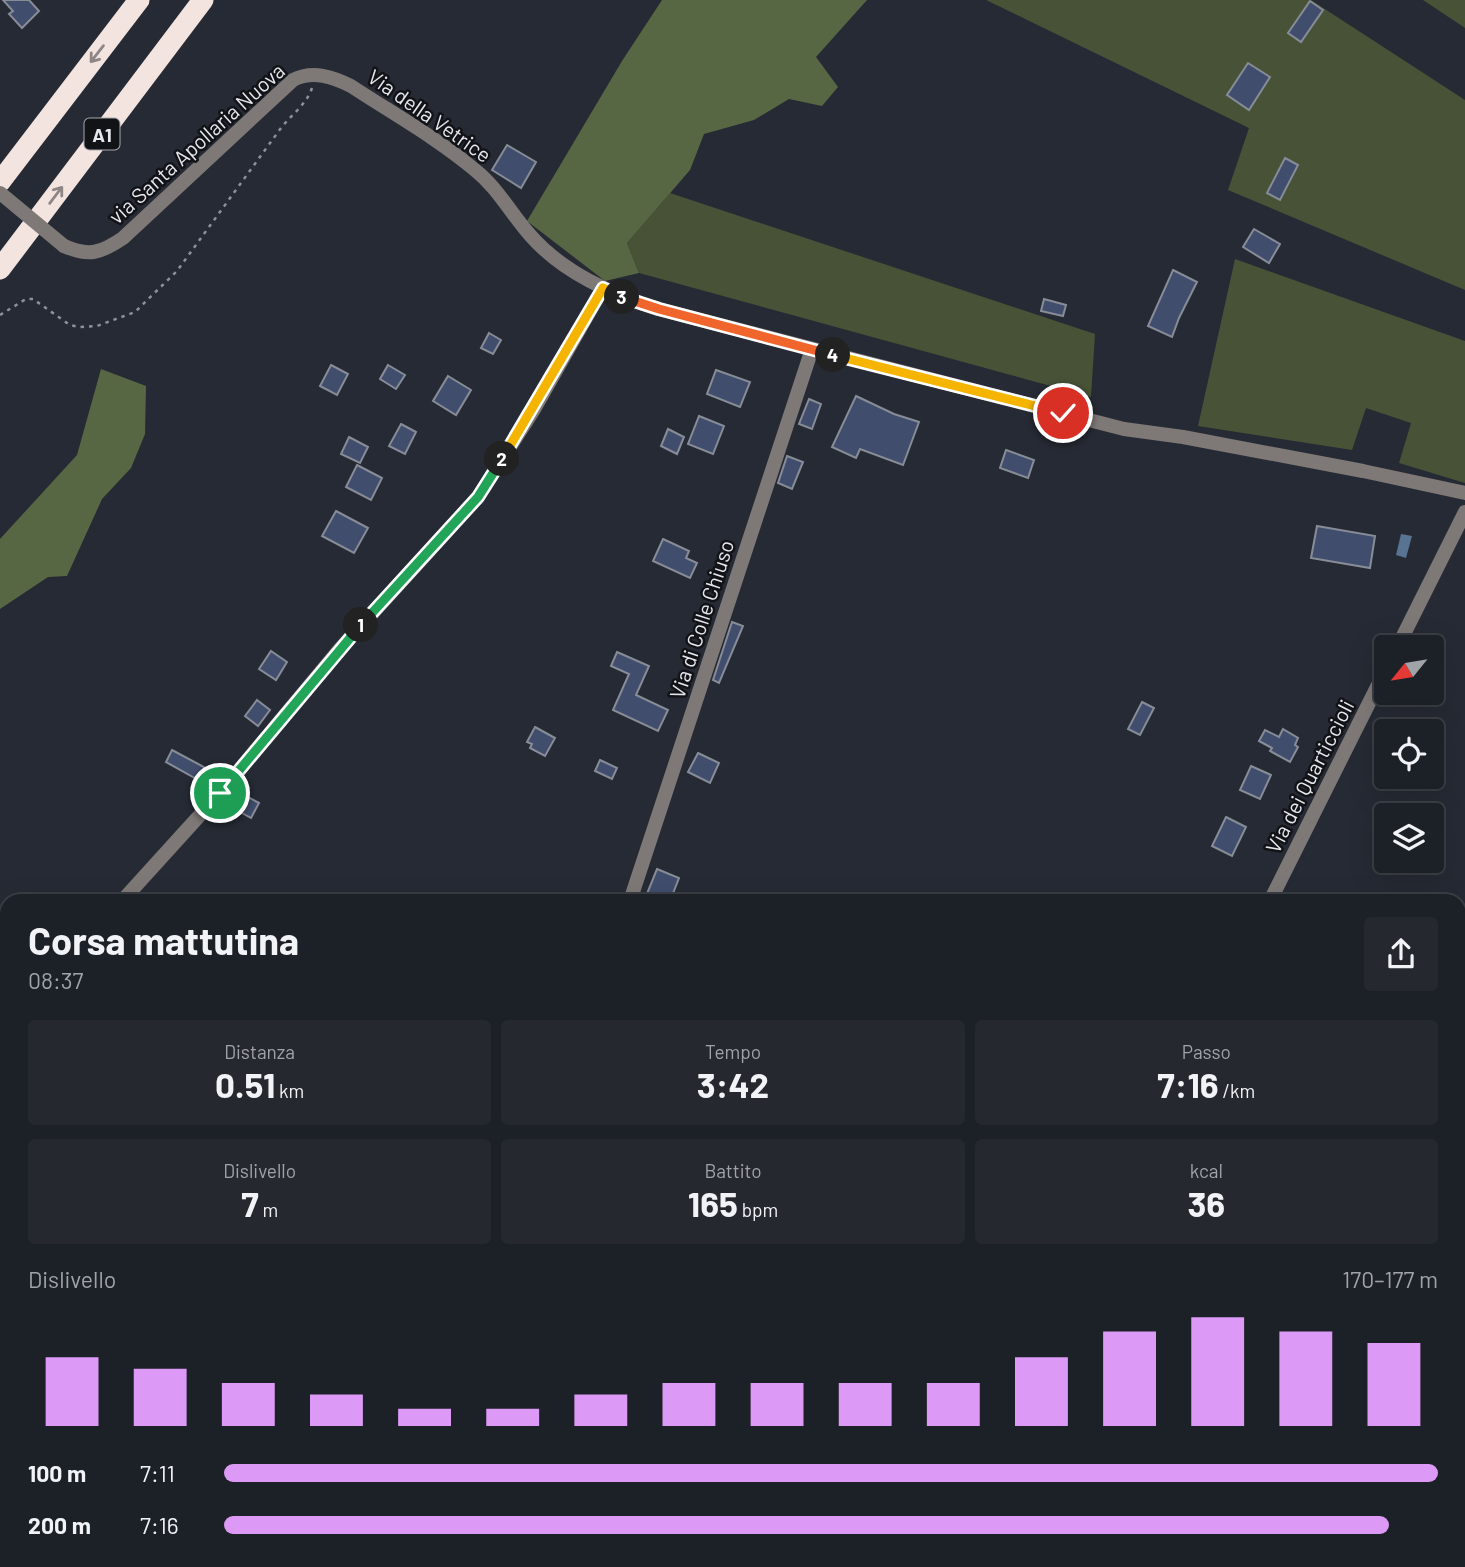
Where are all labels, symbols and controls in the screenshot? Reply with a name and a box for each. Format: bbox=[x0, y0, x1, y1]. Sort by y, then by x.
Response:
one-way arrow bbox=[89, 44, 104, 62]
street label: via Santa Apollaria Nuova bbox=[103, 57, 289, 229]
street label: Via della Vetrice bbox=[363, 63, 497, 167]
road number: A1 bbox=[84, 118, 119, 150]
one-way arrow bbox=[48, 185, 63, 204]
pin: 3 bbox=[604, 280, 640, 314]
text: 3 bbox=[616, 285, 627, 308]
pin: 4 bbox=[816, 338, 850, 372]
text: 4 bbox=[827, 343, 838, 366]
pin bbox=[1033, 383, 1093, 443]
icon: check bbox=[1044, 394, 1082, 432]
pin: 2 bbox=[484, 442, 520, 476]
text: 2 bbox=[496, 447, 507, 470]
street label: Via di Colle Chiuso bbox=[664, 537, 738, 701]
pin: 1 bbox=[344, 608, 378, 642]
text: 1 bbox=[357, 613, 364, 636]
north arrow bbox=[1374, 635, 1444, 705]
map controls bbox=[1374, 635, 1444, 873]
street label: Via dei Quarticcioli bbox=[1260, 695, 1358, 857]
button: locate bbox=[1374, 719, 1444, 789]
pin bbox=[190, 763, 250, 823]
icon: arrive bbox=[201, 774, 239, 812]
button: layers bbox=[1374, 803, 1444, 873]
text: Corsa mattutina bbox=[28, 917, 299, 963]
button: share bbox=[1364, 917, 1438, 991]
text: 08:37 bbox=[28, 966, 84, 994]
text: Distanza bbox=[224, 1040, 295, 1063]
text: Tempo bbox=[705, 1040, 761, 1063]
text: Passo bbox=[1182, 1040, 1231, 1063]
text: 0.51 bbox=[215, 1063, 275, 1105]
text: 3:42 bbox=[697, 1063, 769, 1105]
text: 7:16 bbox=[1157, 1063, 1219, 1105]
text: km bbox=[275, 1079, 304, 1102]
text: /km bbox=[1219, 1079, 1255, 1102]
text: Dislivello bbox=[223, 1159, 296, 1182]
text: Battito bbox=[704, 1159, 762, 1182]
text: kcal bbox=[1190, 1159, 1223, 1182]
text: 7 bbox=[241, 1182, 259, 1224]
text: 165 bbox=[688, 1182, 738, 1224]
text: 36 bbox=[1187, 1182, 1225, 1224]
text: m bbox=[259, 1198, 278, 1221]
text: bpm bbox=[738, 1198, 778, 1221]
text: Dislivello bbox=[28, 1265, 116, 1293]
text: 170–177 m bbox=[1342, 1265, 1438, 1293]
text: 100 m bbox=[28, 1459, 86, 1487]
text: 7:11 bbox=[140, 1459, 175, 1487]
text: 200 m bbox=[28, 1511, 91, 1539]
text: 7:16 bbox=[140, 1511, 179, 1539]

